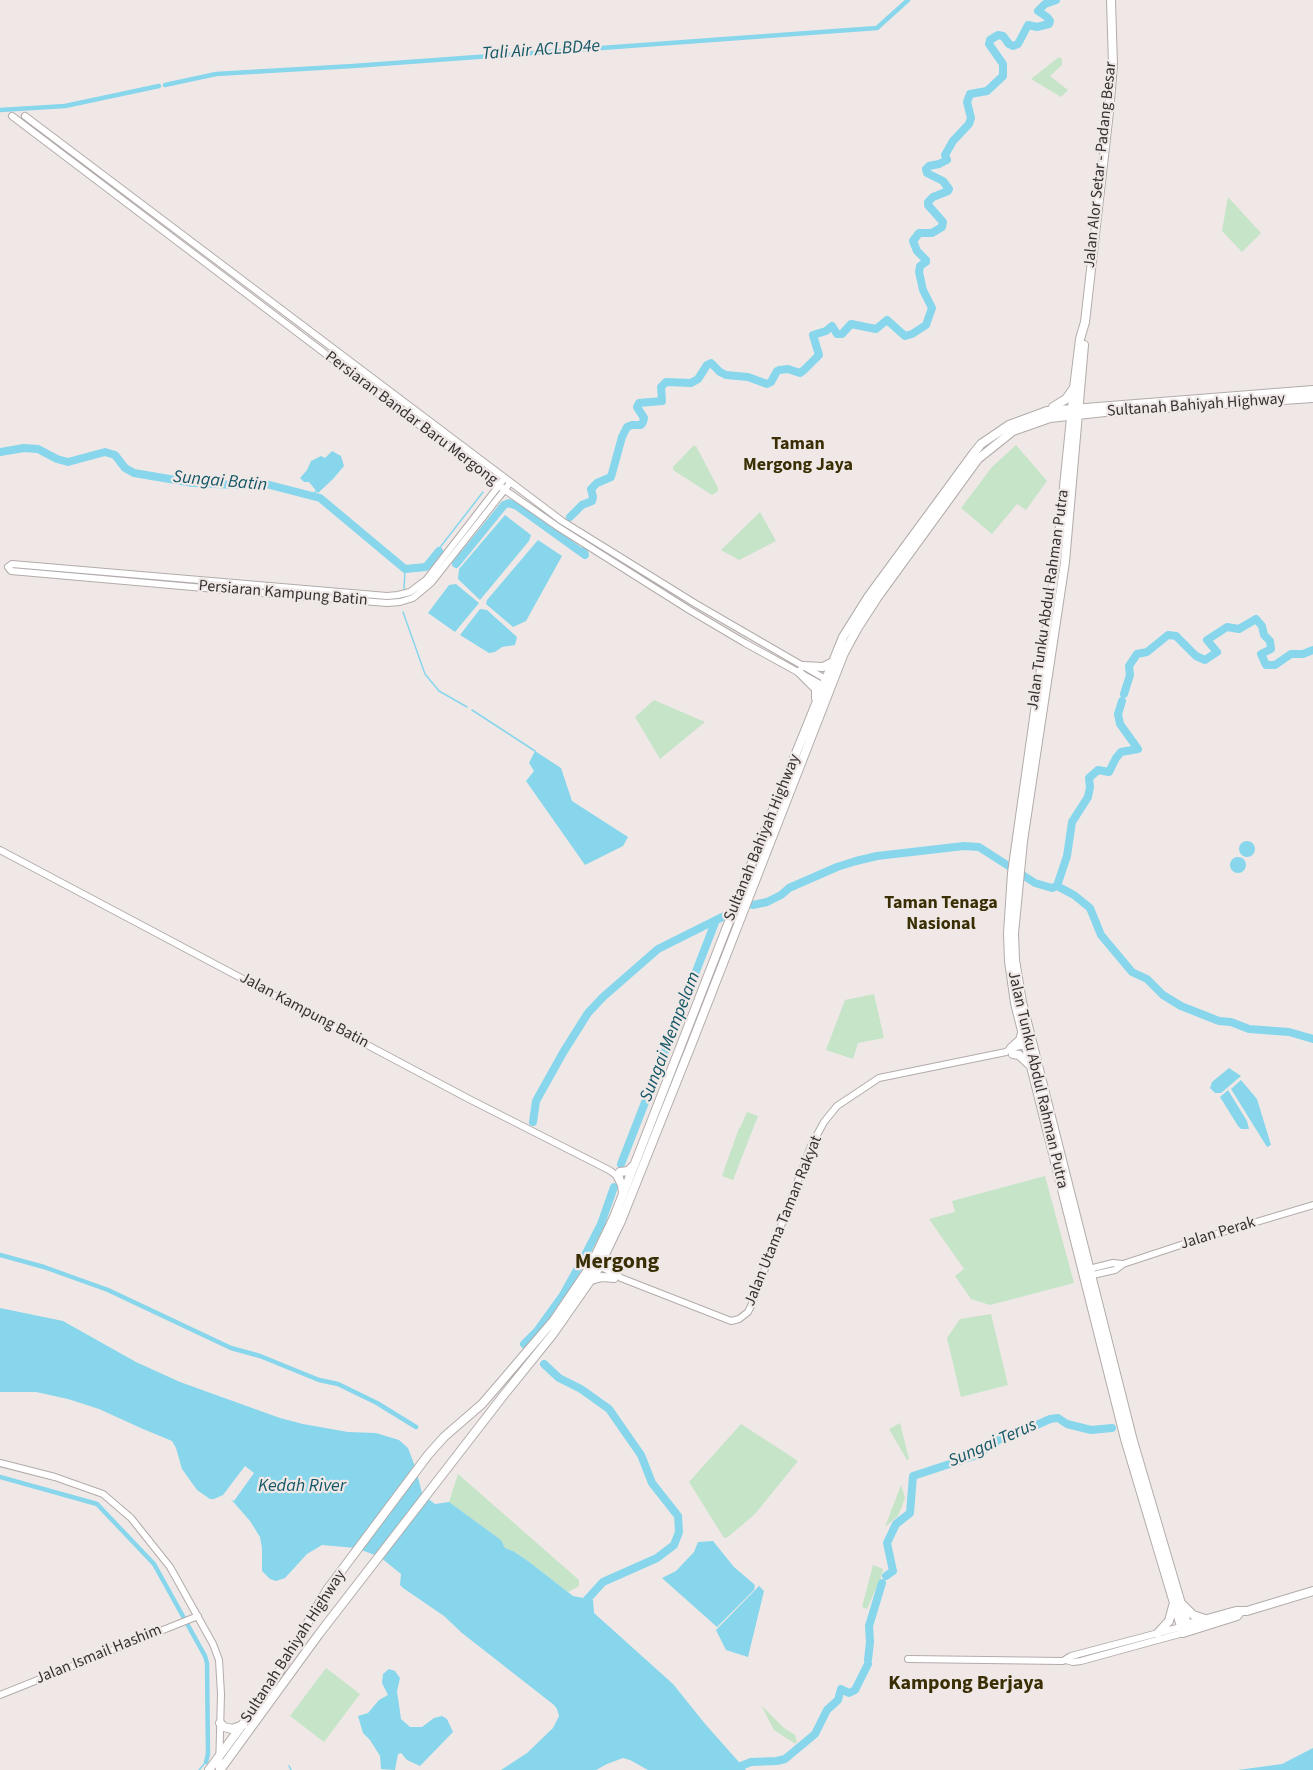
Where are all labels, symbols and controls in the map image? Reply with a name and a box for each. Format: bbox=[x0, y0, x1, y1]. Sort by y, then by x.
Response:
water label: Tali Air ACLBD4e bbox=[481, 36, 601, 66]
street label: Jalan Alor Setar - Padang Besar bbox=[1081, 61, 1121, 269]
street label: Persiaran Bandar Baru Mergong bbox=[321, 348, 501, 490]
street label: Sultanah Bahiyah Highway bbox=[1106, 390, 1286, 422]
district label: Taman Mergong Jaya bbox=[743, 434, 853, 476]
water label: Sungai Batin bbox=[172, 467, 268, 497]
street label: Jalan Tunku Abdul Rahman Putra bbox=[1024, 488, 1074, 712]
street label: Persiaran Kampung Batin bbox=[198, 577, 368, 611]
street label: Sultanah Bahiyah Highway bbox=[721, 752, 805, 924]
district label: Taman Tenaga Nasional bbox=[884, 893, 998, 936]
street label: Jalan Kampung Batin bbox=[236, 969, 372, 1053]
water label: Sungai Mempelam bbox=[636, 969, 706, 1105]
street label: Jalan Tunku Abdul Rahman Putra bbox=[1003, 969, 1071, 1191]
street label: Jalan Utama Taman Rakyat bbox=[741, 1133, 827, 1309]
street label: Jalan Perak bbox=[1178, 1213, 1258, 1255]
district label: Mergong bbox=[575, 1250, 659, 1276]
water label: Sungai Terus bbox=[946, 1415, 1040, 1473]
water label: Kedah River bbox=[258, 1476, 346, 1498]
street label: Sultanah Bahiyah Highway bbox=[237, 1567, 351, 1727]
street label: Jalan Ismail Hashim bbox=[33, 1621, 165, 1689]
district label: Kampong Berjaya bbox=[888, 1673, 1044, 1697]

